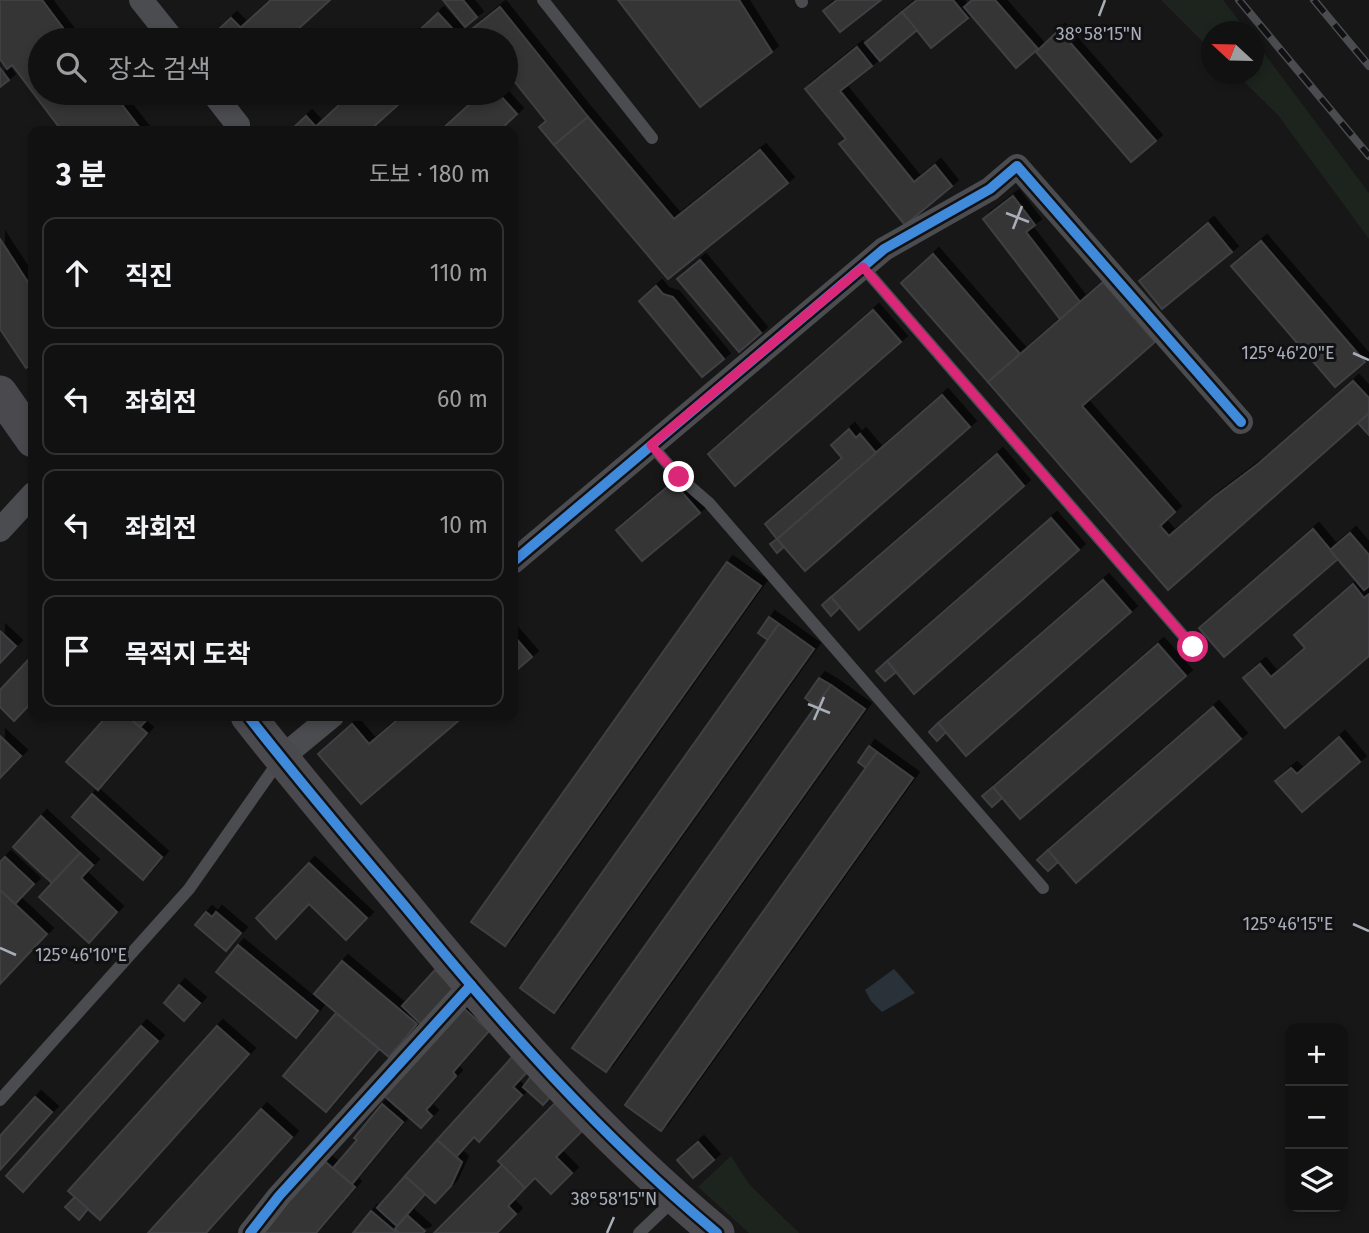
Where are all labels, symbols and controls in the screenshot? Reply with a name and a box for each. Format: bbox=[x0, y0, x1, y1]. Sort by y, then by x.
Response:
north arrow bbox=[1201, 21, 1264, 84]
text: 38°58'15"N bbox=[1056, 23, 1142, 45]
search box bbox=[28, 28, 518, 105]
icon: search bbox=[52, 48, 90, 86]
text: 장소 검색 bbox=[108, 54, 211, 85]
text: 3 분 bbox=[56, 157, 106, 193]
text: 도보 · 180 m bbox=[369, 160, 490, 188]
icon: ahead bbox=[58, 254, 96, 292]
text: 110 m bbox=[430, 259, 488, 287]
text: 직진 bbox=[125, 261, 173, 292]
text: 125°46'20"E bbox=[1241, 342, 1335, 364]
icon: left bbox=[58, 380, 96, 418]
text: 60 m bbox=[437, 385, 488, 413]
text: 좌회전 bbox=[125, 387, 197, 418]
route end bbox=[663, 461, 694, 492]
icon: left bbox=[58, 506, 96, 544]
text: 10 m bbox=[439, 511, 488, 539]
text: 좌회전 bbox=[125, 513, 197, 544]
route start bbox=[1177, 631, 1208, 662]
icon: arrive bbox=[58, 632, 96, 670]
text: 목적지 도착 bbox=[125, 639, 251, 670]
text: 125°46'15"E bbox=[1243, 913, 1333, 935]
text: 125°46'10"E bbox=[35, 944, 127, 966]
map controls bbox=[1285, 1023, 1348, 1212]
button: + bbox=[1285, 1023, 1348, 1086]
button: − bbox=[1285, 1086, 1348, 1149]
button: layers bbox=[1285, 1149, 1348, 1212]
text: 38°58'15"N bbox=[571, 1188, 657, 1210]

